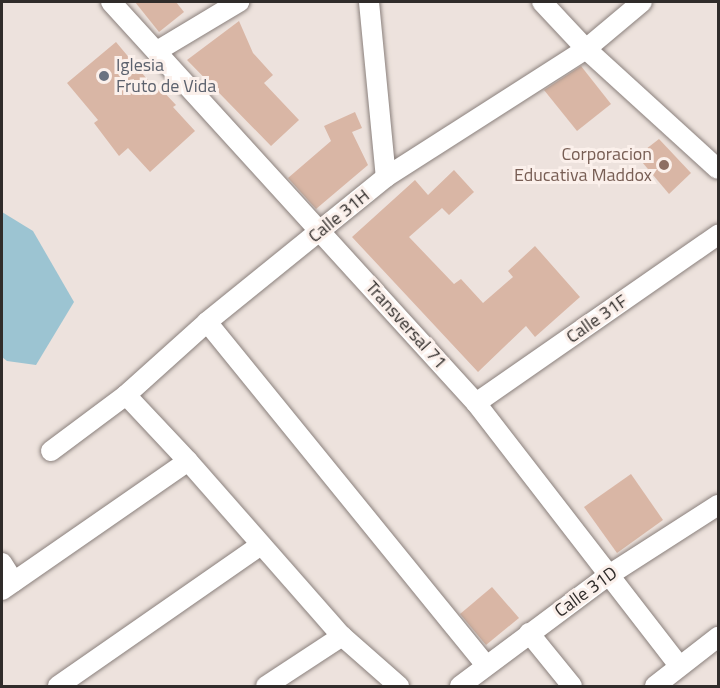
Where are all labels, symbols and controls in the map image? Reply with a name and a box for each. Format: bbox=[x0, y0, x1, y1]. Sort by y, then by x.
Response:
place label: Iglesia Fruto de Vida bbox=[116, 55, 216, 98]
marker: Iglesia Fruto de Vida bbox=[97, 69, 111, 83]
place label: Corporacion Educativa Maddox bbox=[514, 144, 652, 186]
marker: Corporacion Educativa Maddox bbox=[657, 158, 671, 172]
street label: Calle 31H bbox=[304, 185, 374, 247]
street label: Transversal 71 bbox=[361, 277, 451, 373]
street label: Calle 31F bbox=[562, 290, 632, 348]
street label: Calle 31D bbox=[551, 562, 621, 622]

